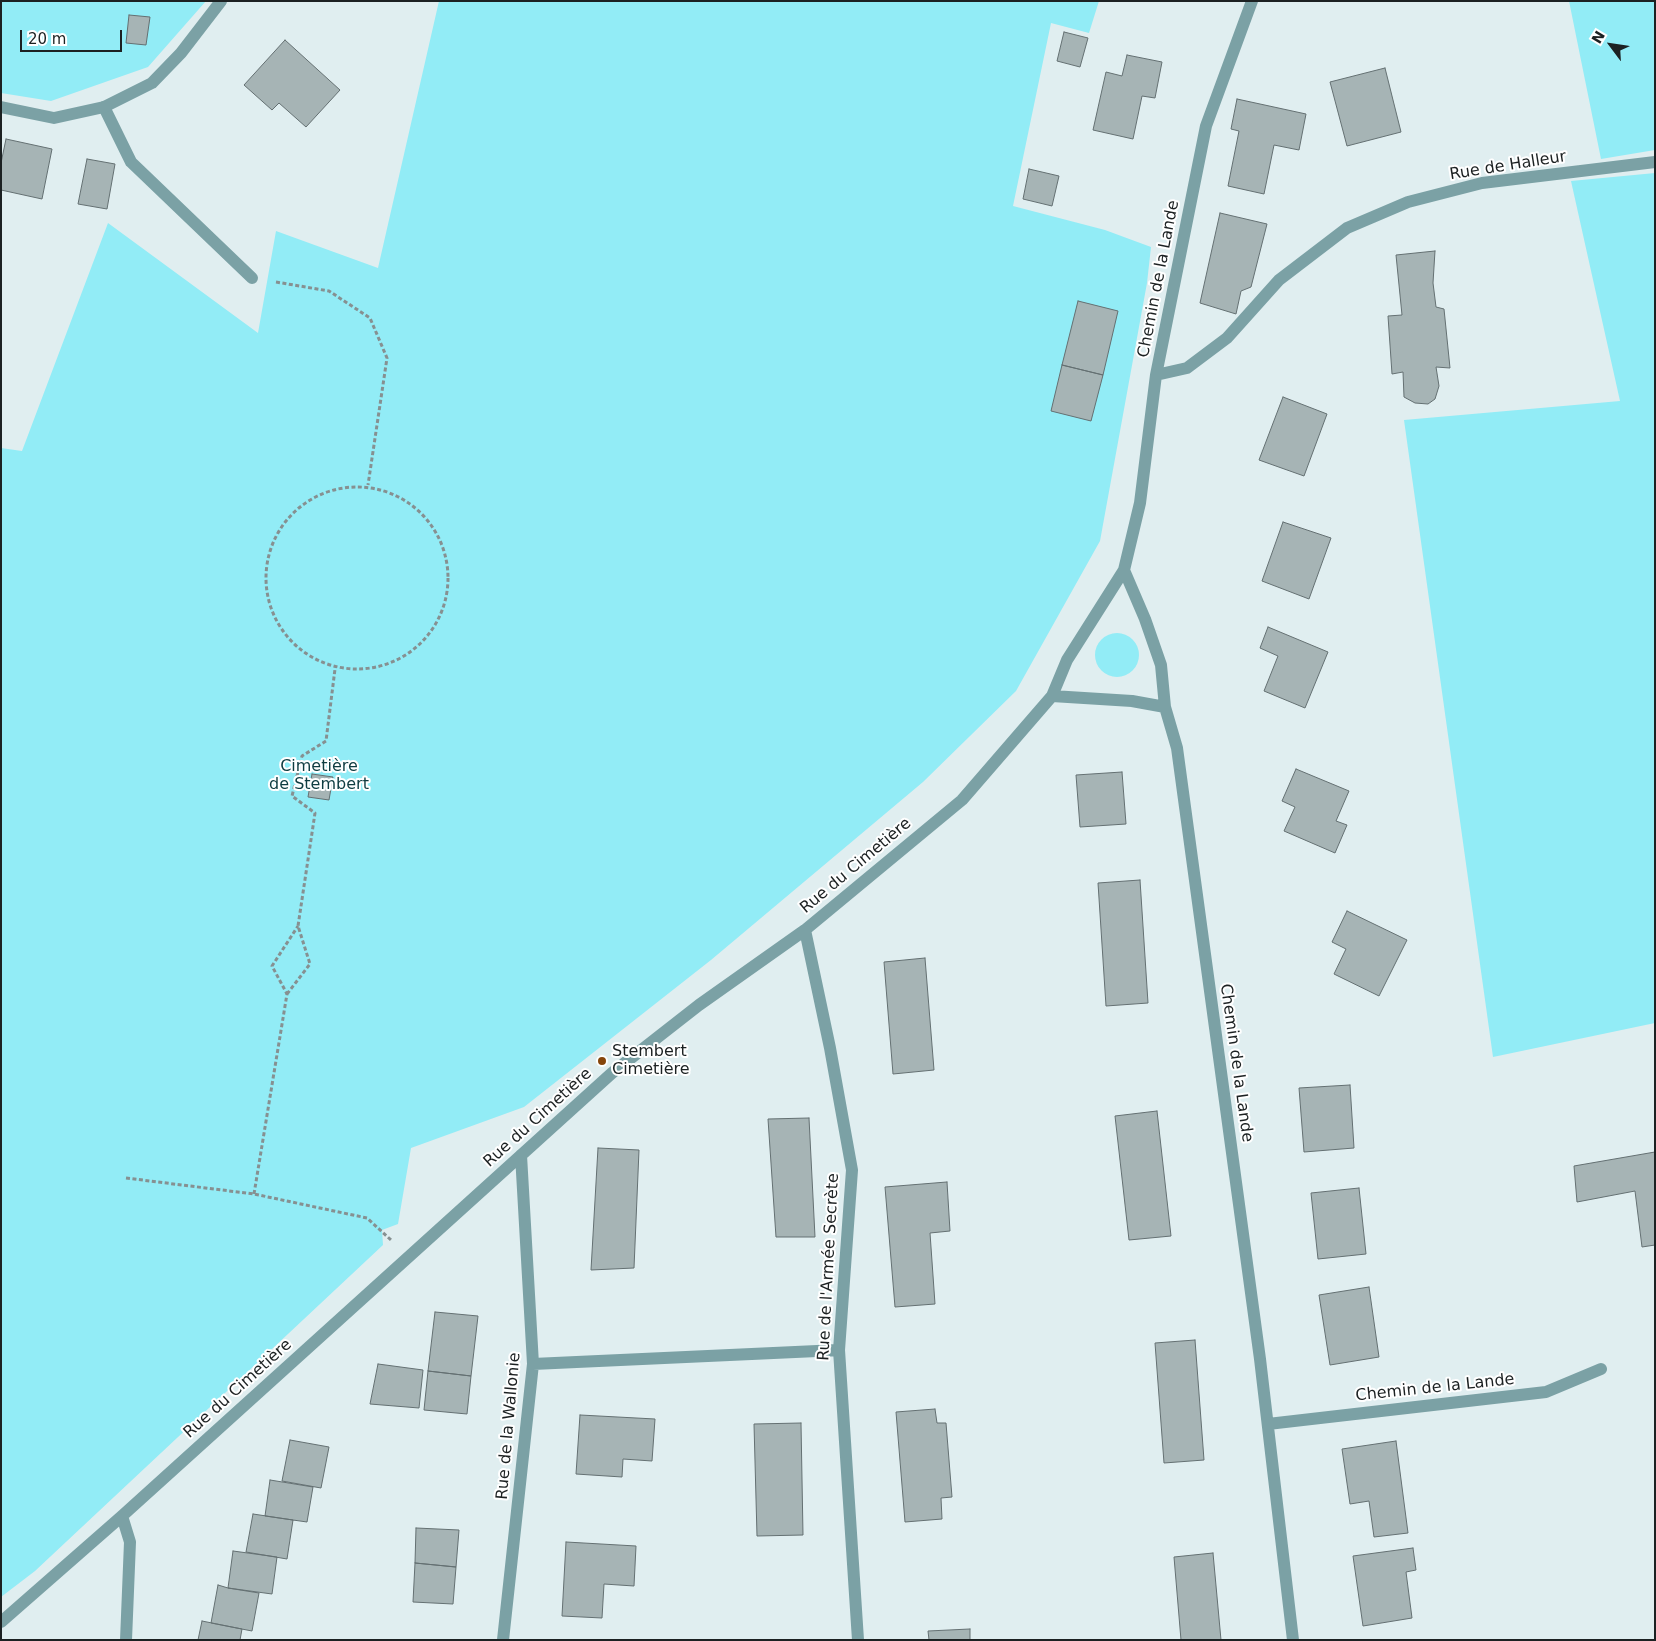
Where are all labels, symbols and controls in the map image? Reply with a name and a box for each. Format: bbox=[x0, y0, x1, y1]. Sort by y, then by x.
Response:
scale bar bbox=[22, 20, 125, 52]
north arrow bbox=[1586, 20, 1636, 70]
text: N bbox=[1588, 28, 1608, 46]
text: 20 m bbox=[28, 30, 66, 48]
street label: Rue de Halleur bbox=[1448, 147, 1568, 185]
street label: Chemin de la Lande bbox=[1134, 199, 1184, 359]
park label: Cimetière de Stembert bbox=[269, 757, 369, 795]
street label: Rue du Cimetière bbox=[797, 814, 915, 918]
street label: Chemin de la Lande bbox=[1215, 983, 1257, 1143]
place label: Stembert Cimetière bbox=[612, 1042, 690, 1080]
marker: Stembert Cimetière bbox=[596, 1055, 608, 1067]
street label: Rue du Cimetière bbox=[480, 1065, 596, 1171]
street label: Rue de l'Armée Secrète bbox=[814, 1173, 844, 1361]
street label: Rue du Cimetière bbox=[180, 1336, 296, 1442]
street label: Rue de la Wallonie bbox=[493, 1352, 525, 1500]
street label: Chemin de la Lande bbox=[1355, 1370, 1515, 1406]

